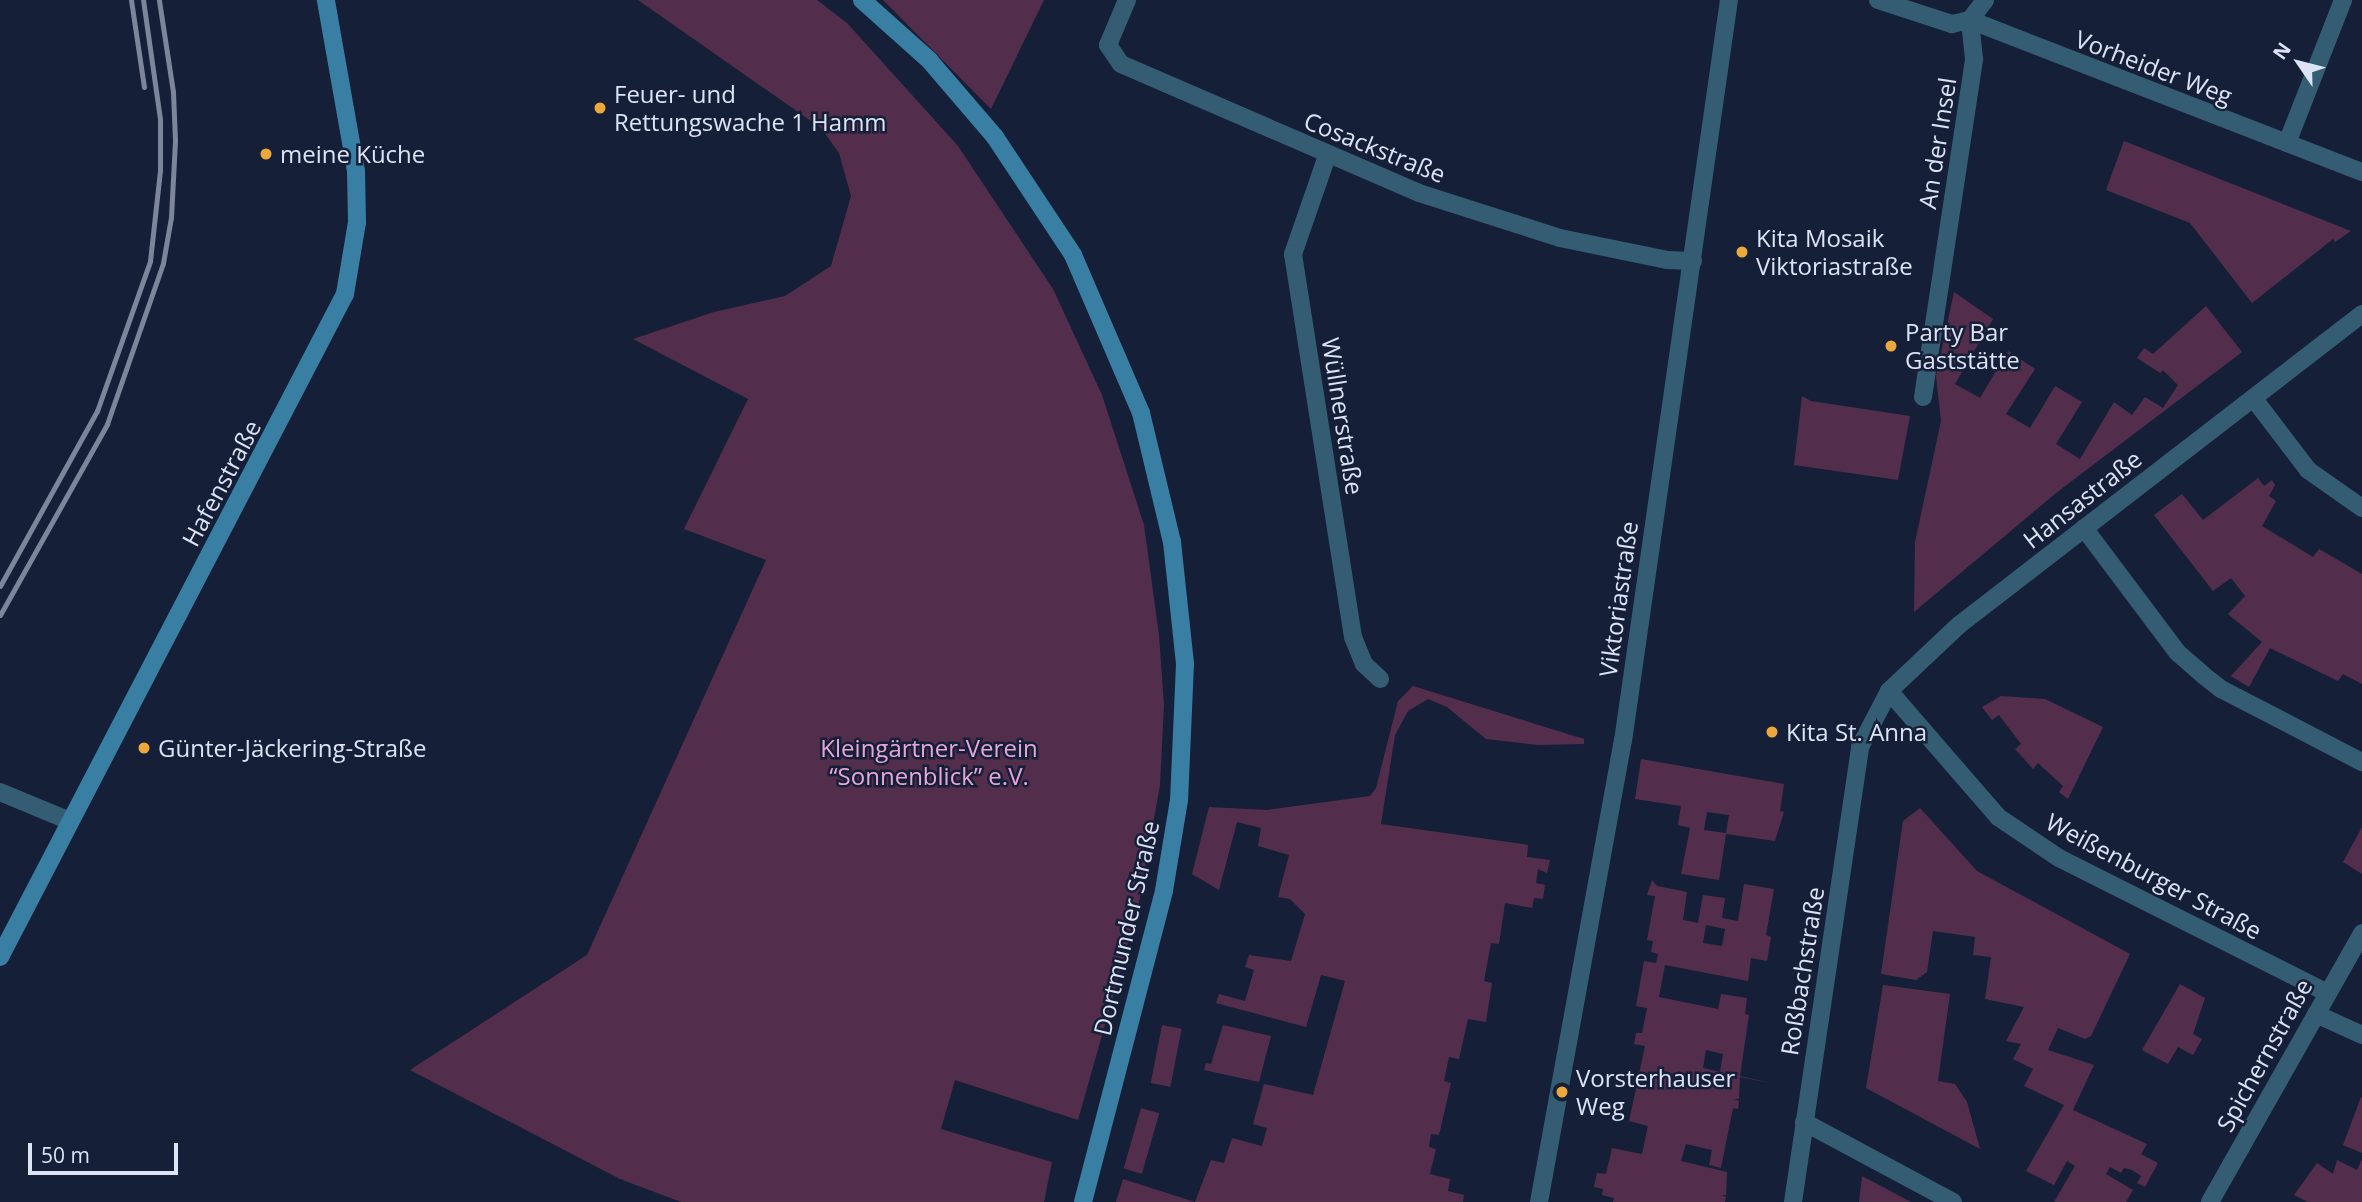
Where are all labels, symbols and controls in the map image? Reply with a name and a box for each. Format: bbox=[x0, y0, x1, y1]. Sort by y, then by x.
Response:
street label: Vorheider Weg bbox=[2072, 24, 2236, 110]
north arrow bbox=[2264, 28, 2334, 98]
text: N bbox=[2267, 37, 2297, 65]
street label: An der Insel bbox=[1912, 75, 1962, 211]
place label: Feuer- und Rettungswache 1 Hamm bbox=[614, 80, 887, 136]
marker: Feuer- und Rettungswache 1 Hamm bbox=[592, 100, 608, 116]
street label: Cosackstraße bbox=[1300, 106, 1450, 188]
place label: meine Küche bbox=[280, 140, 425, 168]
marker: meine Küche bbox=[258, 146, 274, 162]
place label: Kita Mosaik Viktoriastraße bbox=[1756, 224, 1913, 280]
marker: Kita Mosaik Viktoriastraße bbox=[1734, 244, 1750, 260]
place label: Party Bar Gaststätte bbox=[1905, 318, 2020, 374]
street label: Wüllnerstraße bbox=[1316, 335, 1370, 497]
marker: Party Bar Gaststätte bbox=[1883, 338, 1899, 354]
street label: Hafenstraße bbox=[176, 415, 266, 551]
street label: Hansastraße bbox=[2017, 444, 2147, 554]
street label: Viktoriastraße bbox=[1593, 519, 1643, 679]
place label: Kita St. Anna bbox=[1786, 718, 1927, 746]
marker: Kita St. Anna bbox=[1764, 724, 1780, 740]
place label: Günter-Jäckering-Straße bbox=[158, 734, 426, 762]
park label: Kleingärtner-Verein “Sonnenblick” e.V. bbox=[820, 734, 1038, 790]
marker: Günter-Jäckering-Straße bbox=[136, 740, 152, 756]
street label: Weißenburger Straße bbox=[2041, 807, 2267, 945]
street label: Dortmunder Straße bbox=[1087, 818, 1165, 1038]
street label: Roßbachstraße bbox=[1774, 885, 1830, 1057]
street label: Spichernstraße bbox=[2210, 974, 2318, 1136]
place label: Vorsterhauser Weg bbox=[1576, 1064, 1735, 1120]
marker: Vorsterhauser Weg bbox=[1554, 1084, 1570, 1100]
scale bar bbox=[32, 1128, 182, 1172]
text: 50 m bbox=[41, 1141, 90, 1169]

